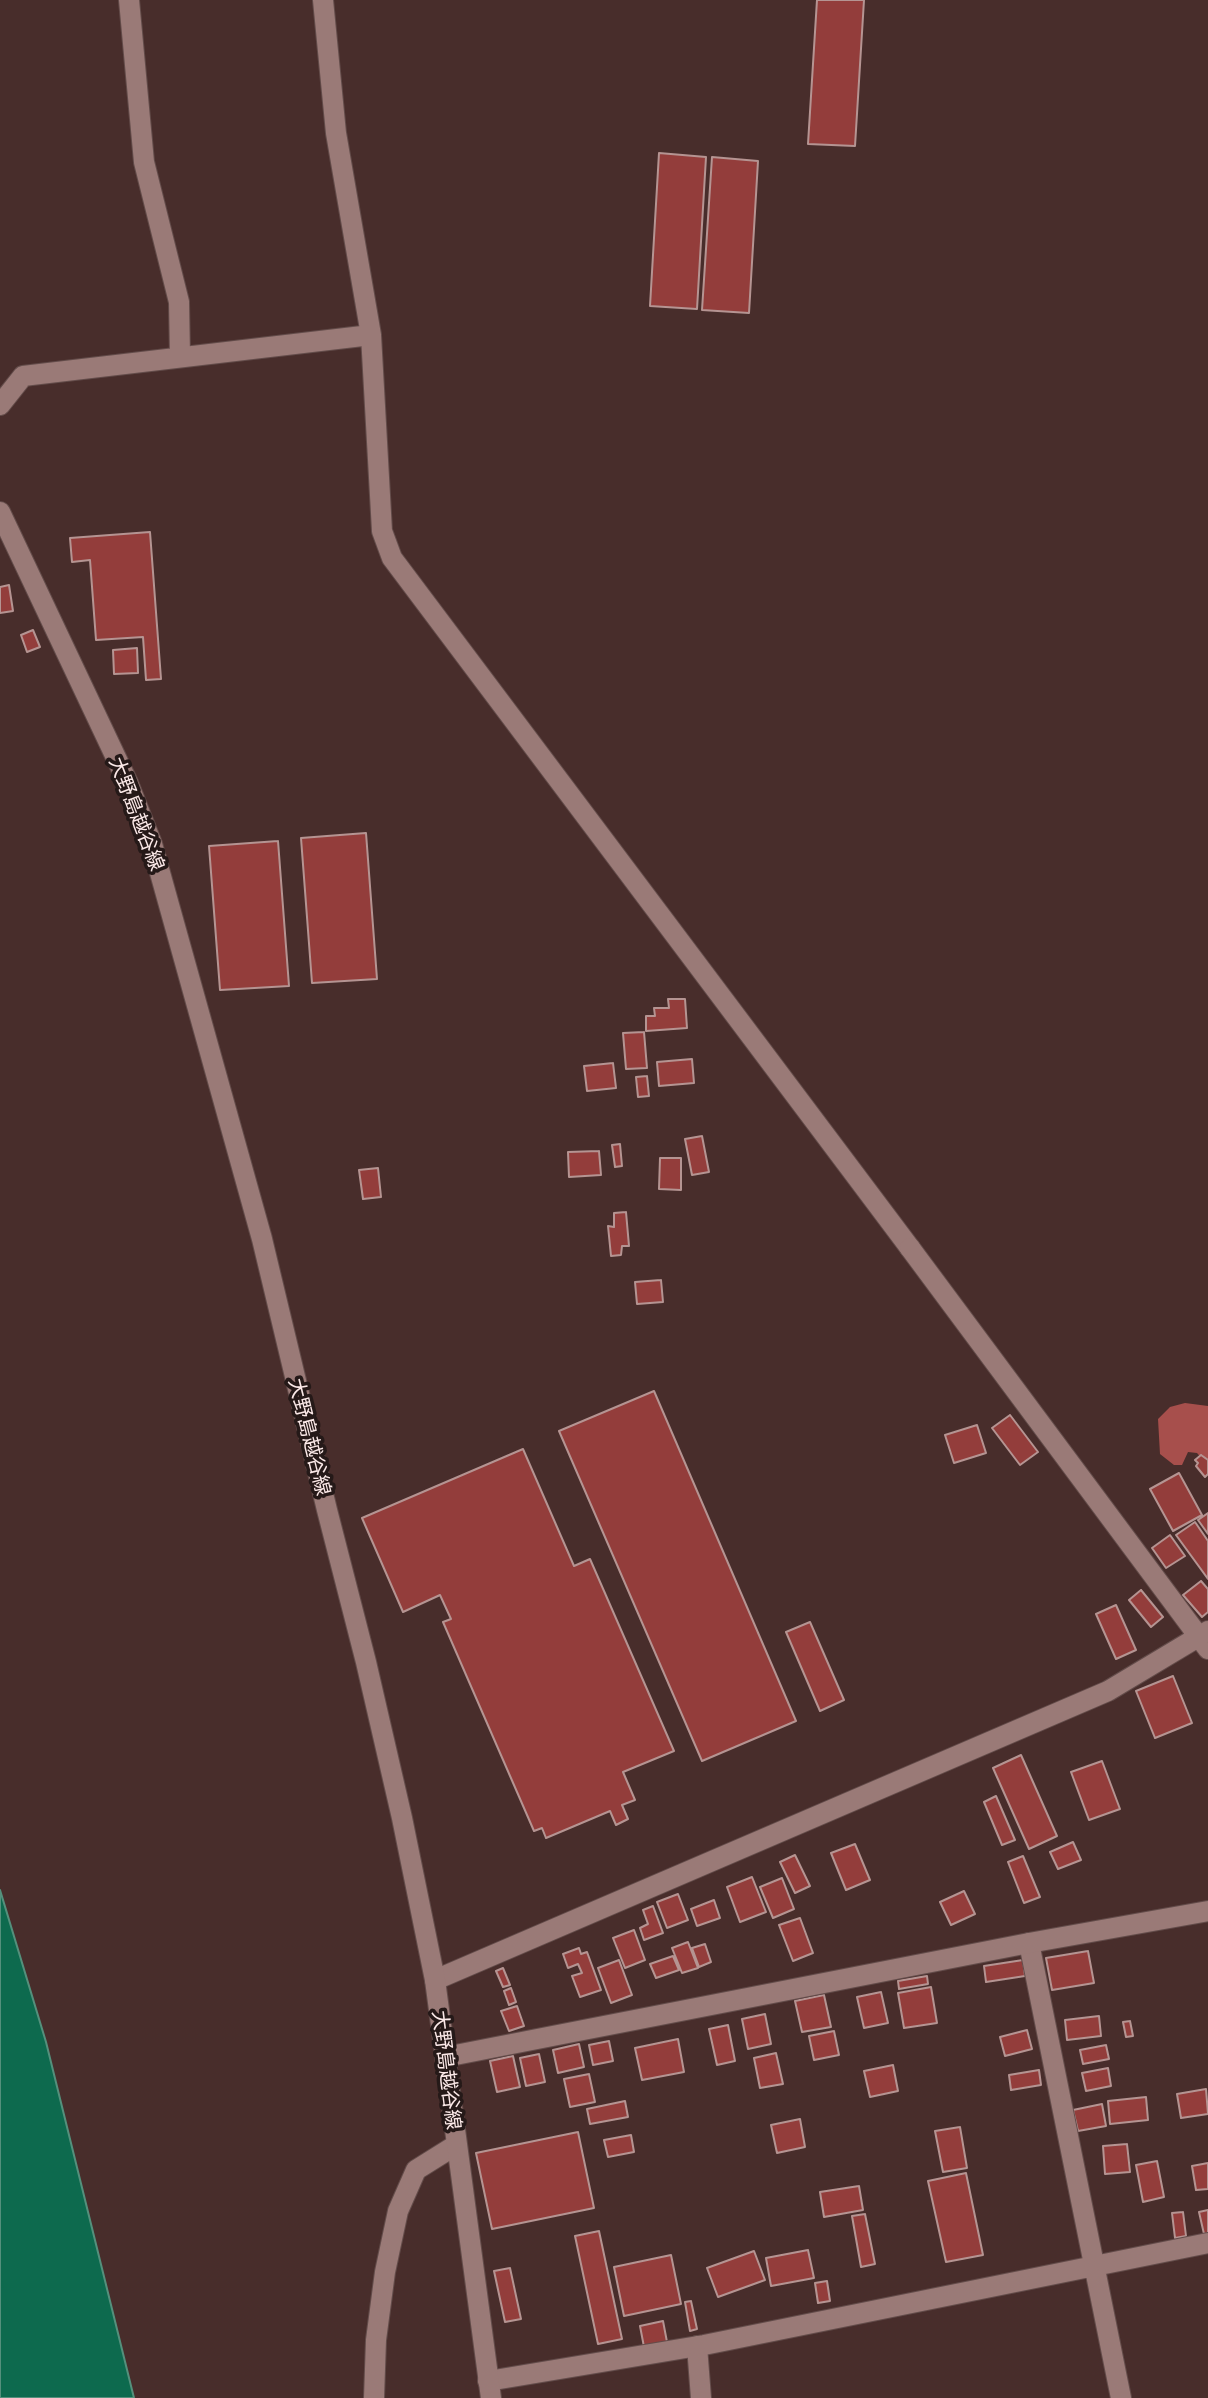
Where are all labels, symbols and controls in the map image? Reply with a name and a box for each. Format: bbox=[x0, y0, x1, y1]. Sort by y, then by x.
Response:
street label: 大野島越谷線 bbox=[103, 754, 169, 874]
street label: 大野島越谷線 bbox=[283, 1376, 335, 1498]
street label: 大野島越谷線 bbox=[427, 2009, 465, 2131]

